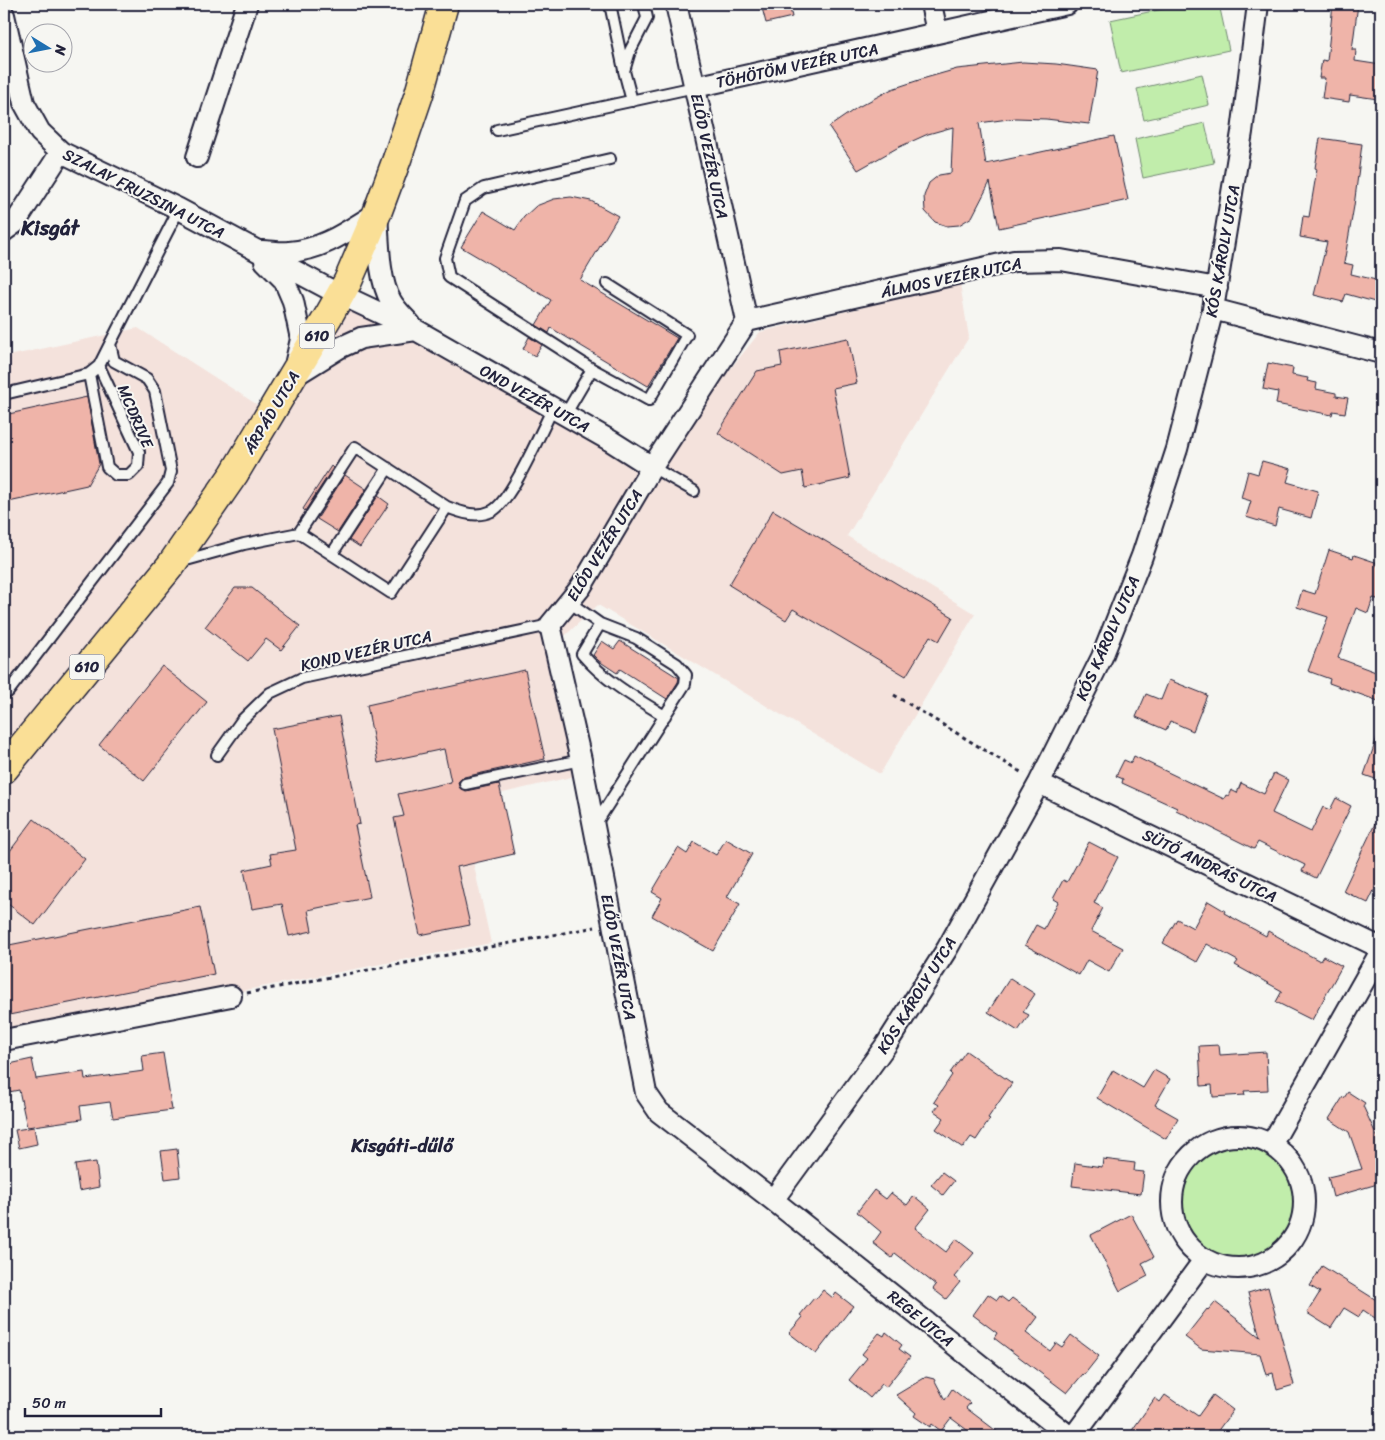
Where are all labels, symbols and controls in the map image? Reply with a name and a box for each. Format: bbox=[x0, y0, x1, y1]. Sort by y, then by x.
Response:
north arrow bbox=[22, 22, 72, 72]
street label: TÖHÖTÖM VEZÉR UTCA bbox=[713, 34, 881, 97]
text: N bbox=[47, 42, 74, 57]
street label: ELŐD VEZÉR UTCA bbox=[682, 91, 737, 222]
street label: SZALAY FRUZSINA UTCA bbox=[58, 140, 230, 247]
street label: KÓS KÁROLY UTCA bbox=[1197, 183, 1248, 320]
district label: Kisgát bbox=[20, 209, 80, 247]
street label: ÁLMOS VEZÉR UTCA bbox=[877, 248, 1024, 307]
road number: 610 bbox=[300, 324, 334, 348]
street label: OND VEZÉR UTCA bbox=[474, 356, 595, 441]
street label: ÁRPÁD UTCA bbox=[235, 365, 308, 460]
street label: MCDRIVE bbox=[109, 380, 162, 454]
street label: ELŐD VEZÉR UTCA bbox=[558, 483, 651, 607]
street label: KÓS KÁROLY UTCA bbox=[1067, 571, 1148, 705]
street label: KOND VEZÉR UTCA bbox=[298, 621, 435, 680]
road number: 610 bbox=[70, 654, 104, 680]
street label: SÜTŐ ANDRÁS UTCA bbox=[1137, 820, 1282, 911]
street label: ELŐD VEZÉR UTCA bbox=[592, 892, 645, 1023]
street label: KÓS KÁROLY UTCA bbox=[869, 931, 964, 1060]
district label: Kisgáti-dűlő bbox=[350, 1129, 455, 1162]
street label: REGE UTCA bbox=[881, 1282, 961, 1355]
scale bar bbox=[25, 1385, 161, 1417]
text: 50 m bbox=[32, 1390, 67, 1416]

